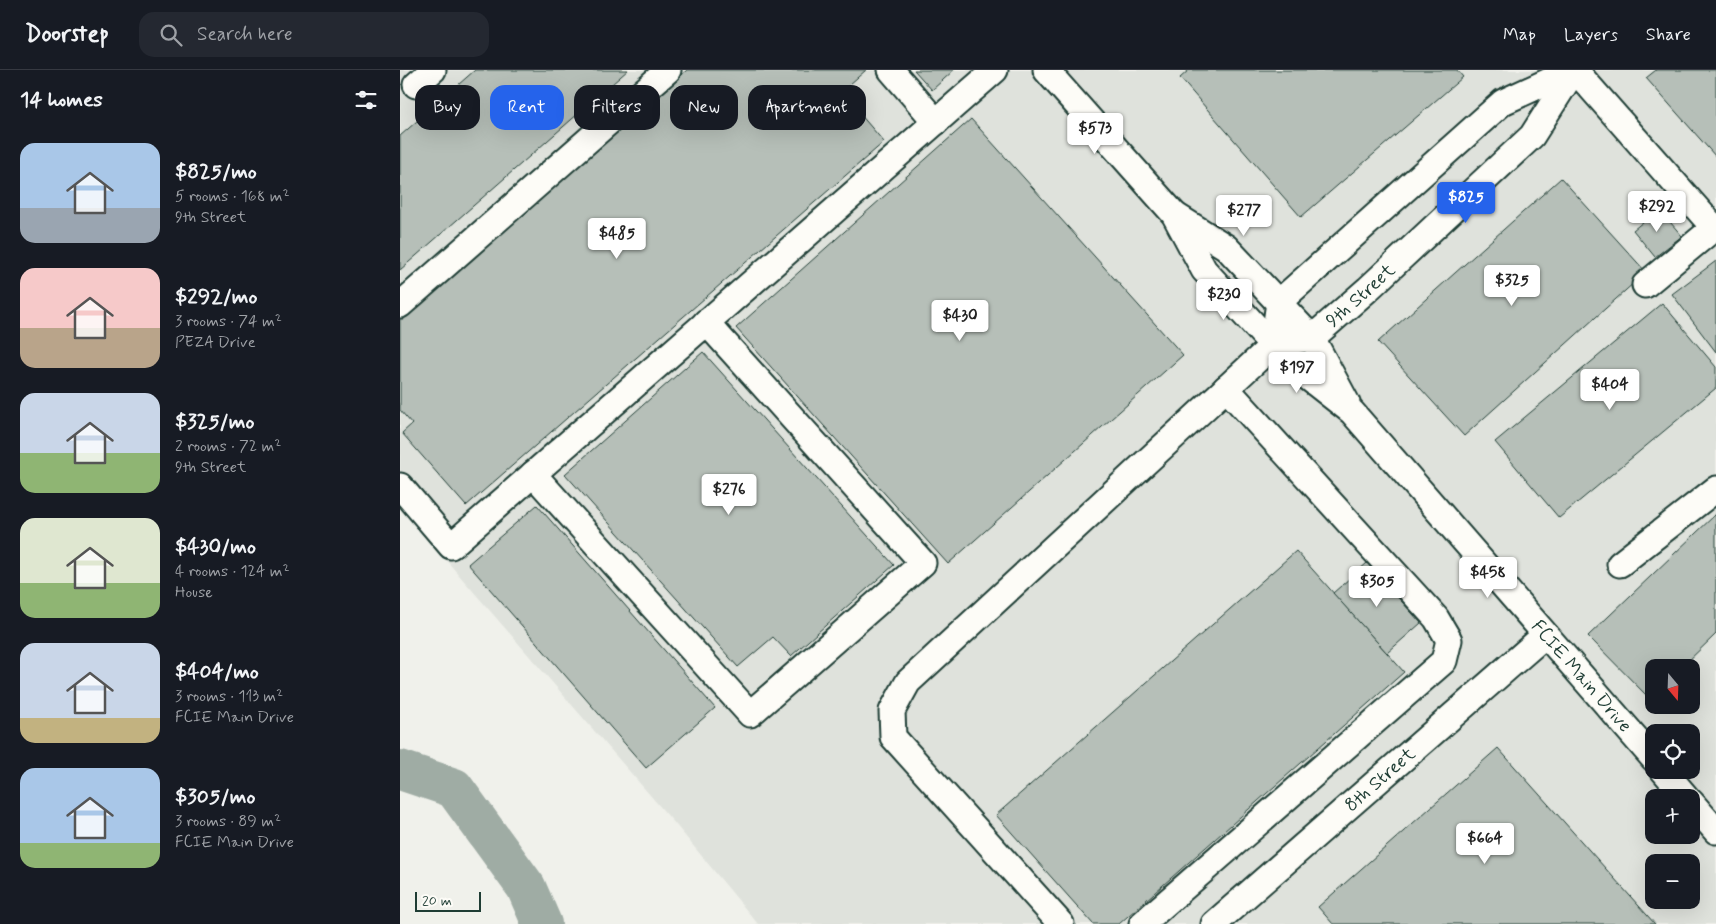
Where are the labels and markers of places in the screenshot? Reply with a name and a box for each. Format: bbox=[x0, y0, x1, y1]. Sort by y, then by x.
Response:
pin: $573 bbox=[1065, 112, 1125, 155]
pin: $825 bbox=[1436, 182, 1496, 224]
pin: $292 bbox=[1627, 190, 1687, 233]
pin: $277 bbox=[1214, 194, 1274, 237]
pin: $485 bbox=[587, 218, 647, 260]
pin: $325 bbox=[1482, 264, 1542, 307]
pin: $230 bbox=[1194, 278, 1254, 321]
pin: $430 bbox=[930, 300, 990, 342]
pin: $197 bbox=[1267, 352, 1327, 394]
pin: $404 bbox=[1580, 368, 1640, 411]
pin: $276 bbox=[699, 474, 759, 516]
pin: $458 bbox=[1458, 556, 1518, 599]
pin: $305 bbox=[1347, 566, 1407, 608]
pin: $664 bbox=[1455, 822, 1515, 865]

